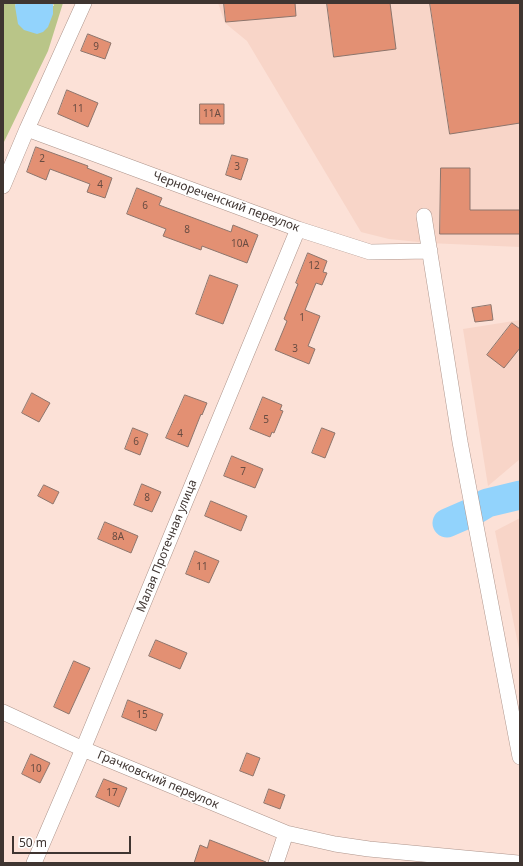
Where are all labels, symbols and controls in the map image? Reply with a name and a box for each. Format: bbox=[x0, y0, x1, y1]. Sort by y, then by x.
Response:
house number: 9 bbox=[93, 41, 99, 53]
house number: 11 bbox=[72, 103, 84, 115]
house number: 11А bbox=[203, 108, 221, 120]
house number: 2 bbox=[39, 153, 45, 165]
house number: 3 bbox=[234, 161, 240, 173]
street label: Чернореченский переулок bbox=[151, 169, 301, 235]
house number: 4 bbox=[97, 179, 103, 191]
house number: 6 bbox=[142, 200, 148, 212]
house number: 8 bbox=[184, 224, 190, 236]
house number: 10А bbox=[231, 238, 249, 250]
house number: 12 bbox=[308, 260, 320, 272]
house number: 1 bbox=[299, 312, 305, 324]
house number: 3 bbox=[292, 343, 298, 355]
house number: 5 bbox=[263, 414, 269, 426]
house number: 4 bbox=[177, 428, 183, 440]
house number: 6 bbox=[133, 436, 139, 448]
house number: 7 bbox=[240, 466, 246, 478]
street label: Малая Протечная улица bbox=[134, 478, 200, 614]
house number: 8 bbox=[144, 492, 150, 504]
house number: 8А bbox=[112, 531, 124, 543]
house number: 11 bbox=[196, 561, 208, 573]
house number: 15 bbox=[136, 709, 148, 721]
street label: Грачковский переулок bbox=[95, 748, 221, 812]
house number: 10 bbox=[30, 763, 42, 775]
house number: 17 bbox=[106, 787, 118, 799]
scale bar bbox=[14, 828, 133, 854]
text: 50 m bbox=[19, 834, 47, 851]

